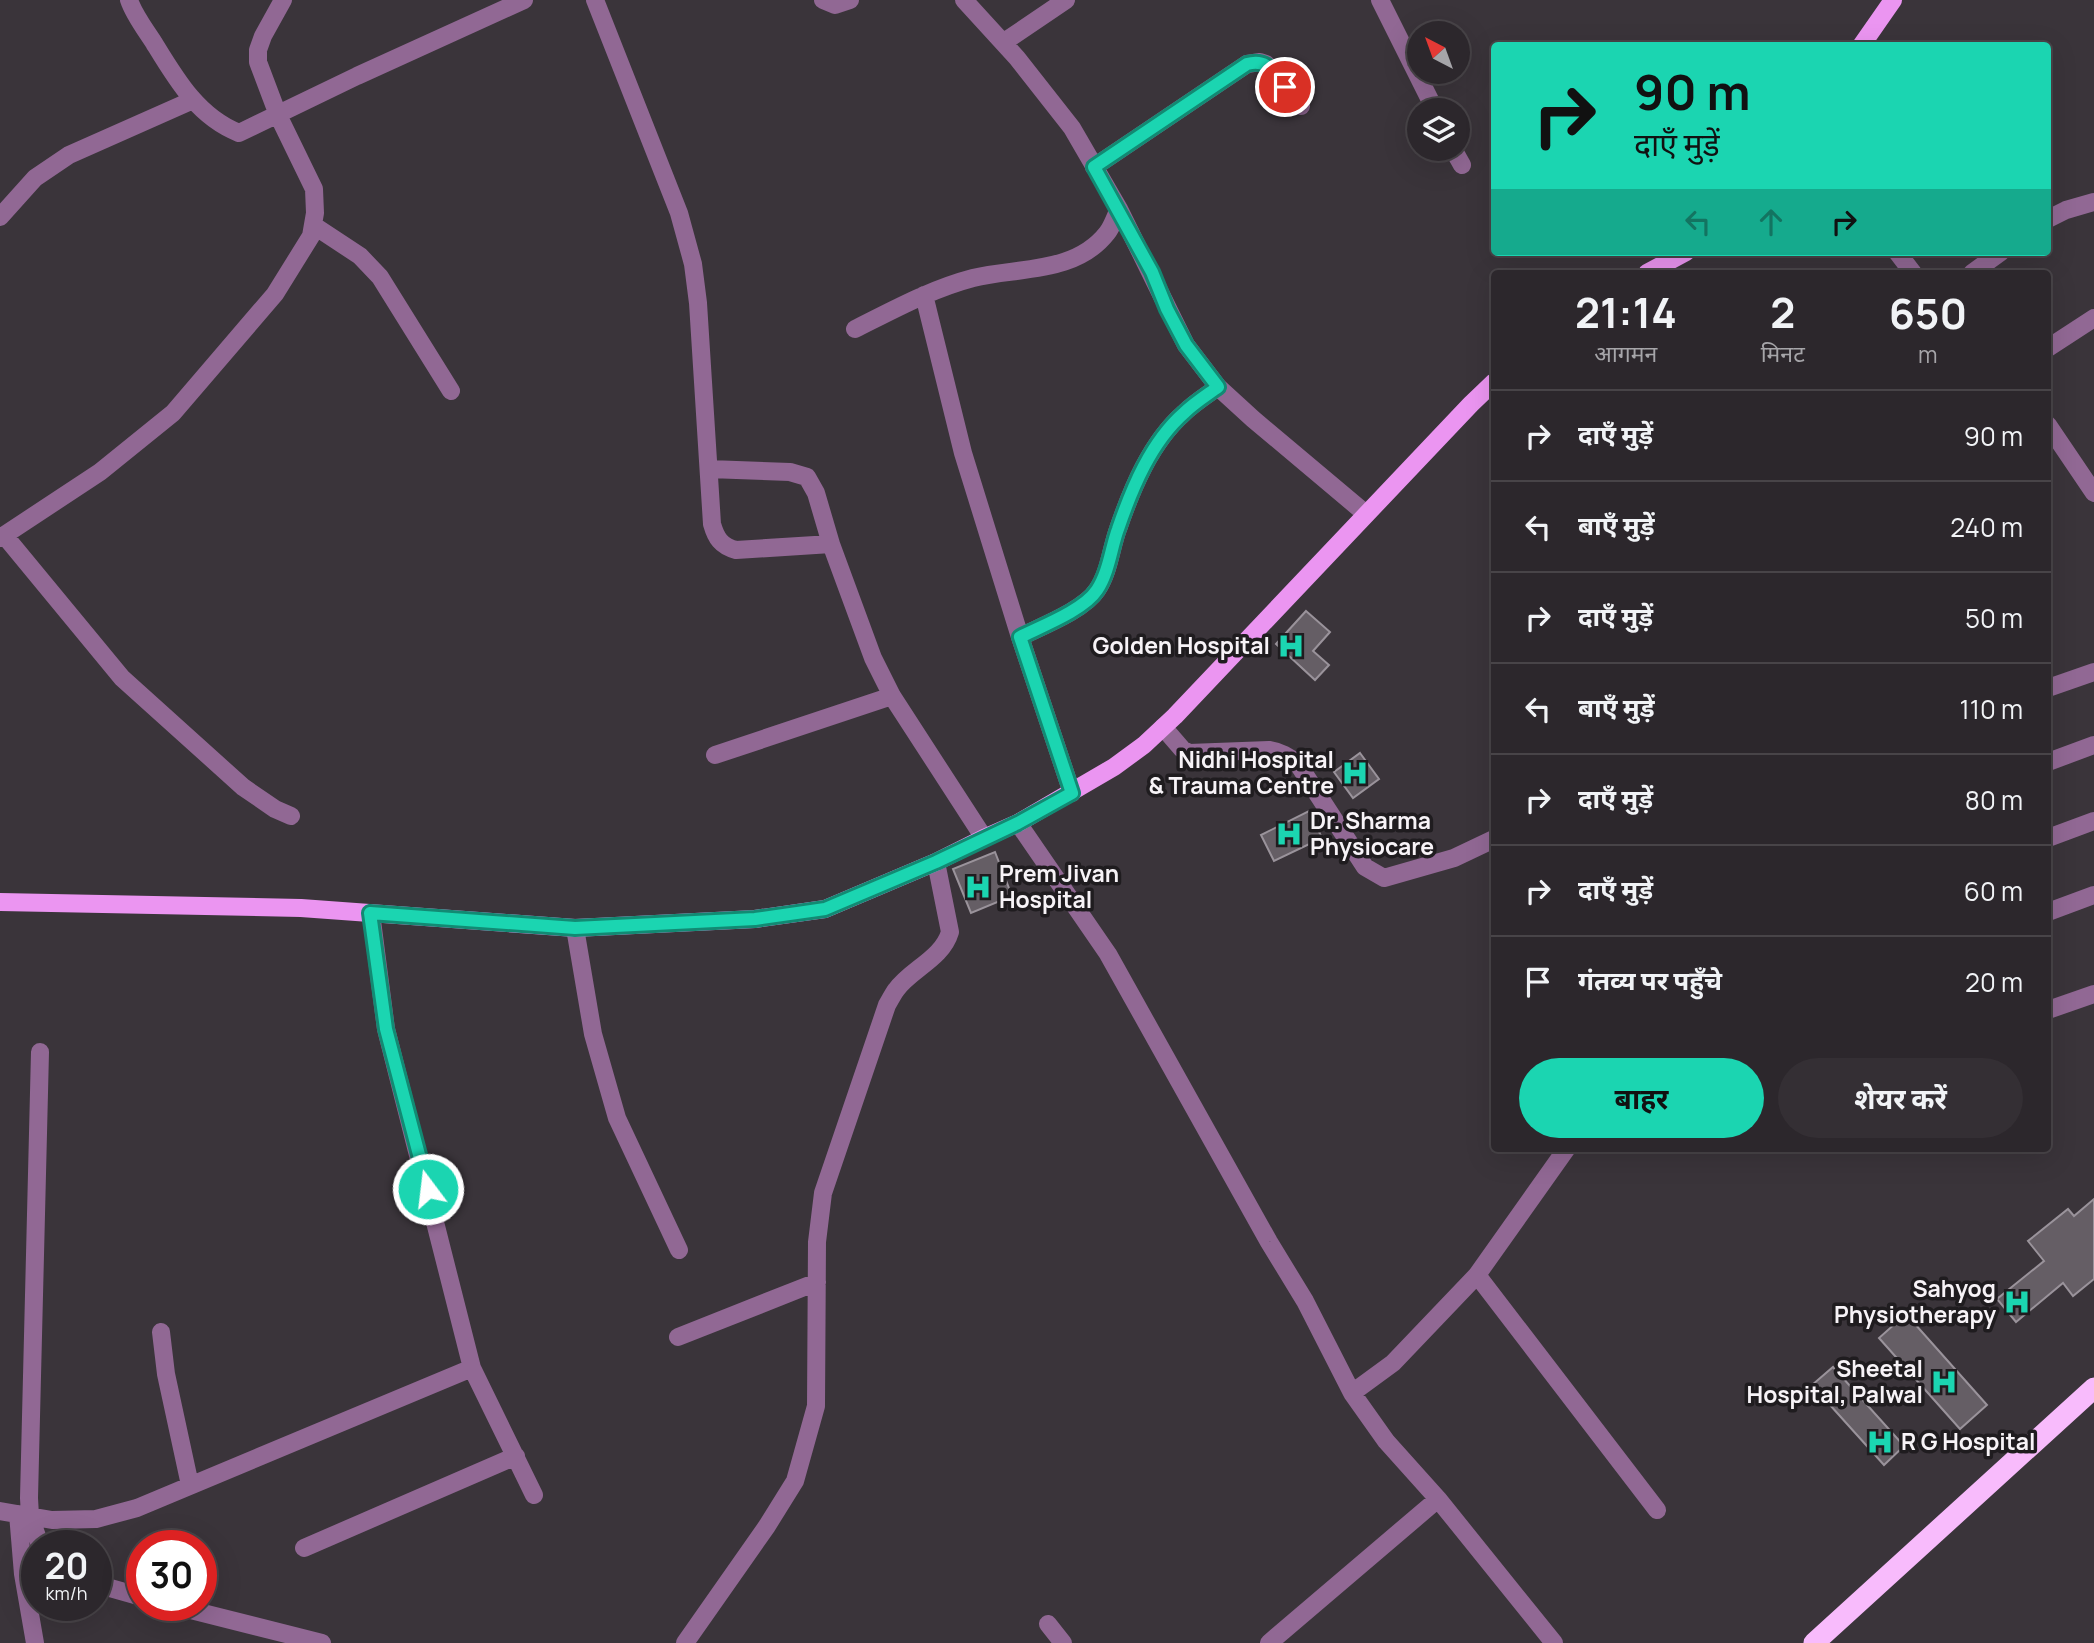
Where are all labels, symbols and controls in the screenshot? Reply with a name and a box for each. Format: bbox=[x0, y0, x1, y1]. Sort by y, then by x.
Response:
north arrow bbox=[1407, 21, 1470, 84]
map controls bbox=[1407, 21, 1470, 161]
pin bbox=[1255, 57, 1315, 117]
text: 90 m bbox=[1634, 58, 1751, 125]
icon: arrive bbox=[1266, 68, 1304, 106]
icon: right bbox=[1519, 70, 1610, 161]
button: layers bbox=[1407, 98, 1470, 161]
text: दाएँ मुड़ें bbox=[1634, 122, 1720, 166]
icon: left bbox=[1679, 203, 1717, 241]
icon: ahead bbox=[1752, 203, 1790, 241]
icon: right bbox=[1825, 203, 1863, 241]
text: 21:14 bbox=[1575, 283, 1677, 341]
text: 2 bbox=[1770, 283, 1795, 341]
text: 650 bbox=[1889, 284, 1967, 342]
text: आगमन bbox=[1594, 337, 1657, 369]
text: मिनट bbox=[1761, 337, 1805, 369]
text: m bbox=[1918, 338, 1938, 370]
text: दाएँ मुड़ें bbox=[1578, 416, 1653, 452]
icon: right bbox=[1519, 417, 1557, 455]
text: 90 m bbox=[1964, 418, 2023, 454]
text: बाएँ मुड़ें bbox=[1578, 507, 1655, 543]
icon: left bbox=[1519, 508, 1557, 546]
text: 240 m bbox=[1950, 509, 2023, 545]
text: दाएँ मुड़ें bbox=[1578, 598, 1653, 634]
icon: right bbox=[1519, 599, 1557, 637]
text: 50 m bbox=[1965, 600, 2023, 636]
place label: Golden Hospital bbox=[1093, 629, 1270, 661]
hospital icon: Golden Hospital bbox=[1276, 631, 1306, 661]
text: बाएँ मुड़ें bbox=[1578, 689, 1655, 725]
icon: left bbox=[1519, 690, 1557, 728]
text: 110 m bbox=[1960, 691, 2023, 727]
place label: Nidhi Hospital & Trauma Centre bbox=[1149, 743, 1334, 801]
hospital icon: Nidhi Hospital & Trauma Centre bbox=[1340, 758, 1370, 788]
text: दाएँ मुड़ें bbox=[1578, 780, 1653, 816]
icon: right bbox=[1519, 781, 1557, 819]
text: 80 m bbox=[1965, 782, 2023, 818]
place label: Dr. Sharma Physiocare bbox=[1310, 804, 1434, 862]
hospital icon: Dr. Sharma Physiocare bbox=[1274, 819, 1304, 849]
place label: Prem Jivan Hospital bbox=[999, 857, 1119, 915]
text: दाएँ मुड़ें bbox=[1578, 871, 1653, 907]
hospital icon: Prem Jivan Hospital bbox=[963, 872, 993, 902]
icon: right bbox=[1519, 872, 1557, 910]
text: 60 m bbox=[1964, 873, 2023, 909]
text: गंतव्य पर पहुँचे bbox=[1578, 962, 1722, 998]
icon: arrive bbox=[1519, 963, 1557, 1001]
text: 20 m bbox=[1965, 964, 2023, 1000]
button: बाहर bbox=[1519, 1058, 1764, 1138]
button: शेयर करें bbox=[1778, 1058, 2023, 1138]
position arrow bbox=[391, 1152, 465, 1226]
place label: Sahyog Physiotherapy bbox=[1834, 1272, 1996, 1330]
hospital icon: Sahyog Physiotherapy bbox=[2002, 1287, 2032, 1317]
place label: Sheetal Hospital, Palwal bbox=[1747, 1352, 1923, 1410]
hospital icon: Sheetal Hospital, Palwal bbox=[1929, 1367, 1959, 1397]
place label: R G Hospital bbox=[1901, 1425, 2035, 1457]
hospital icon: R G Hospital bbox=[1865, 1427, 1895, 1457]
speed limit sign: 30 bbox=[126, 1530, 217, 1621]
text: 20 bbox=[45, 1542, 88, 1590]
text: km/h bbox=[46, 1581, 87, 1605]

